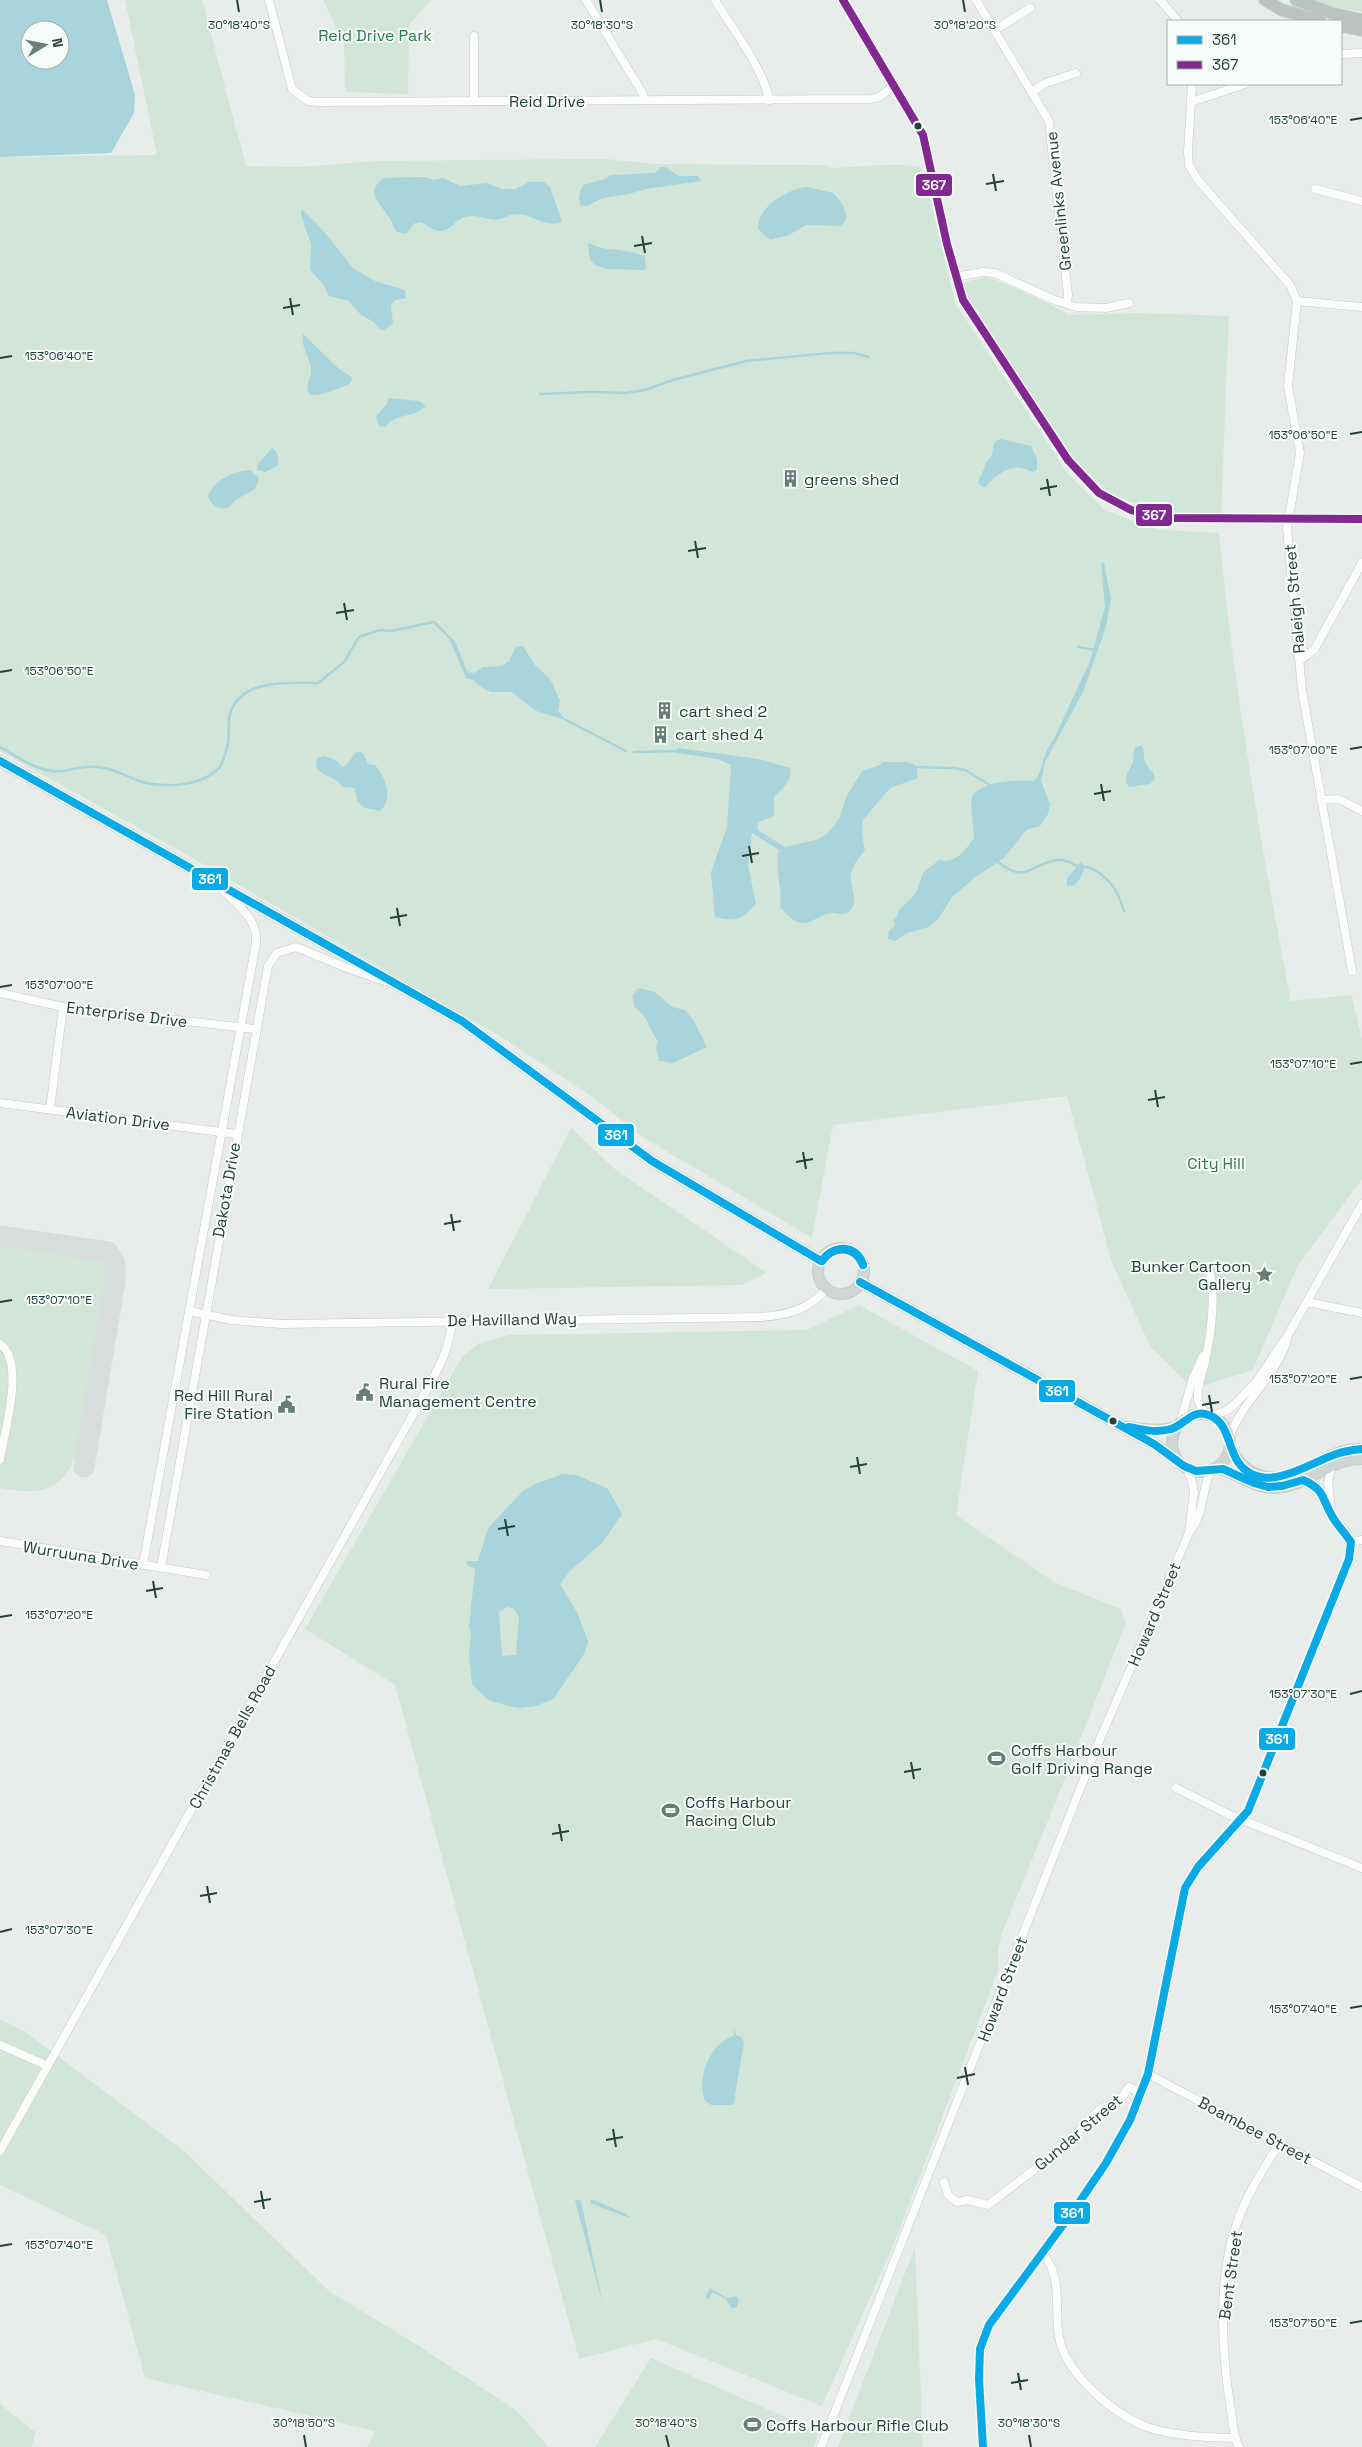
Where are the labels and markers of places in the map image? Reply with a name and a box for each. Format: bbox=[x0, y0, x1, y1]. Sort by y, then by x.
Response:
unlabelled marker bbox=[913, 121, 923, 131]
building icon: greens shed bbox=[780, 469, 800, 489]
place label: greens shed bbox=[804, 469, 899, 490]
building icon: cart shed 2 bbox=[655, 701, 675, 721]
place label: cart shed 2 bbox=[679, 701, 767, 722]
building icon: cart shed 4 bbox=[651, 724, 671, 744]
place label: cart shed 4 bbox=[675, 724, 763, 745]
place label: Bunker Cartoon Gallery bbox=[1131, 1256, 1251, 1295]
place icon: Bunker Cartoon Gallery bbox=[1255, 1265, 1275, 1285]
place label: Rural Fire Management Centre bbox=[379, 1373, 537, 1412]
public building icon: Rural Fire Management Centre bbox=[355, 1382, 375, 1402]
place label: Red Hill Rural Fire Station bbox=[174, 1385, 273, 1424]
public building icon: Red Hill Rural Fire Station bbox=[277, 1394, 297, 1414]
unlabelled marker bbox=[1108, 1416, 1118, 1426]
place label: Coffs Harbour Golf Driving Range bbox=[1011, 1740, 1153, 1779]
sports icon: Coffs Harbour Golf Driving Range bbox=[987, 1749, 1007, 1769]
unlabelled marker bbox=[1258, 1768, 1268, 1778]
place label: Coffs Harbour Racing Club bbox=[685, 1792, 791, 1831]
sports icon: Coffs Harbour Racing Club bbox=[661, 1801, 681, 1821]
sports icon: Coffs Harbour Rifle Club bbox=[742, 2415, 762, 2435]
place label: Coffs Harbour Rifle Club bbox=[766, 2415, 949, 2436]

